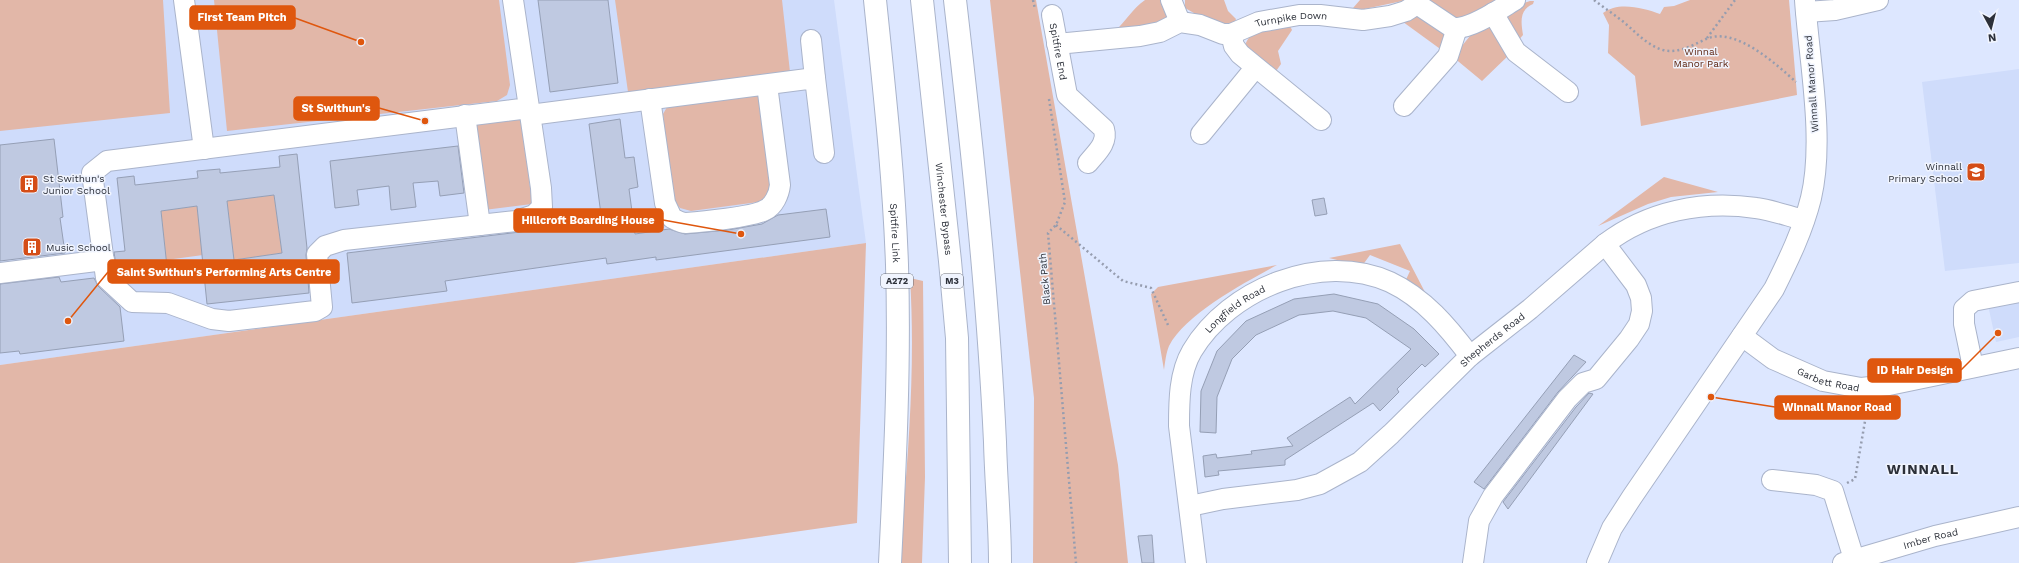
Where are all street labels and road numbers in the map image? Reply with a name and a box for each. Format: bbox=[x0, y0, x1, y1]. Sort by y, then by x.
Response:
street label: Turnpike Down bbox=[1253, 10, 1328, 29]
street label: Spitfire End bbox=[1048, 22, 1069, 81]
street label: Winnall Manor Road bbox=[1803, 35, 1820, 133]
street label: Winchester Bypass bbox=[933, 162, 954, 256]
street label: Spitfire Link bbox=[888, 203, 902, 263]
street label: Black Path bbox=[1037, 253, 1052, 305]
road number: A272 bbox=[881, 274, 913, 288]
road number: M3 bbox=[941, 274, 963, 288]
street label: Longfield Road bbox=[1203, 283, 1267, 335]
street label: Shepherds Road bbox=[1458, 310, 1527, 369]
street label: Garbett Road bbox=[1795, 365, 1860, 394]
street label: Imber Road bbox=[1902, 526, 1959, 551]

